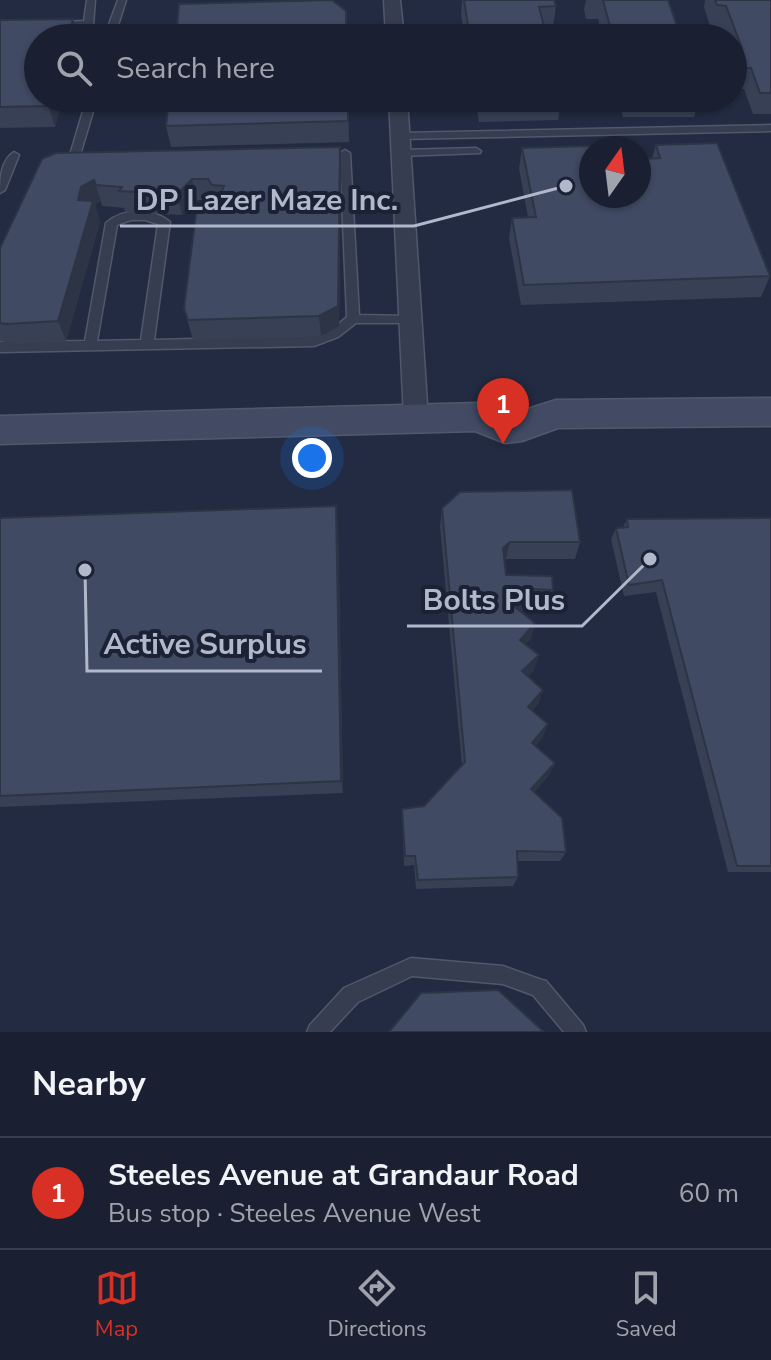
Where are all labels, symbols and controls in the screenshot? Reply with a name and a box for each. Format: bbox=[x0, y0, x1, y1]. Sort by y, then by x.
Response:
search box bbox=[24, 24, 747, 112]
icon: search bbox=[52, 46, 96, 90]
text: Search here bbox=[116, 48, 275, 89]
north arrow bbox=[579, 136, 651, 208]
callout: DP Lazer Maze Inc. bbox=[120, 172, 414, 226]
text: DP Lazer Maze Inc. bbox=[136, 180, 398, 221]
pin: 1 bbox=[477, 378, 529, 444]
your location bbox=[292, 438, 332, 478]
callout: Bolts Plus bbox=[407, 572, 582, 626]
text: Bolts Plus bbox=[423, 580, 565, 621]
callout: Active Surplus bbox=[87, 617, 322, 671]
text: Active Surplus bbox=[103, 624, 307, 665]
text: Nearby bbox=[32, 1061, 146, 1107]
text: Steeles Avenue at Grandaur Road bbox=[108, 1155, 579, 1196]
text: 1 bbox=[50, 1176, 66, 1211]
text: 60 m bbox=[679, 1176, 739, 1211]
text: Bus stop · Steeles Avenue West bbox=[108, 1196, 480, 1231]
tab: Map bbox=[95, 1266, 139, 1344]
tab: Directions bbox=[328, 1266, 427, 1344]
tab: Saved bbox=[616, 1266, 676, 1344]

